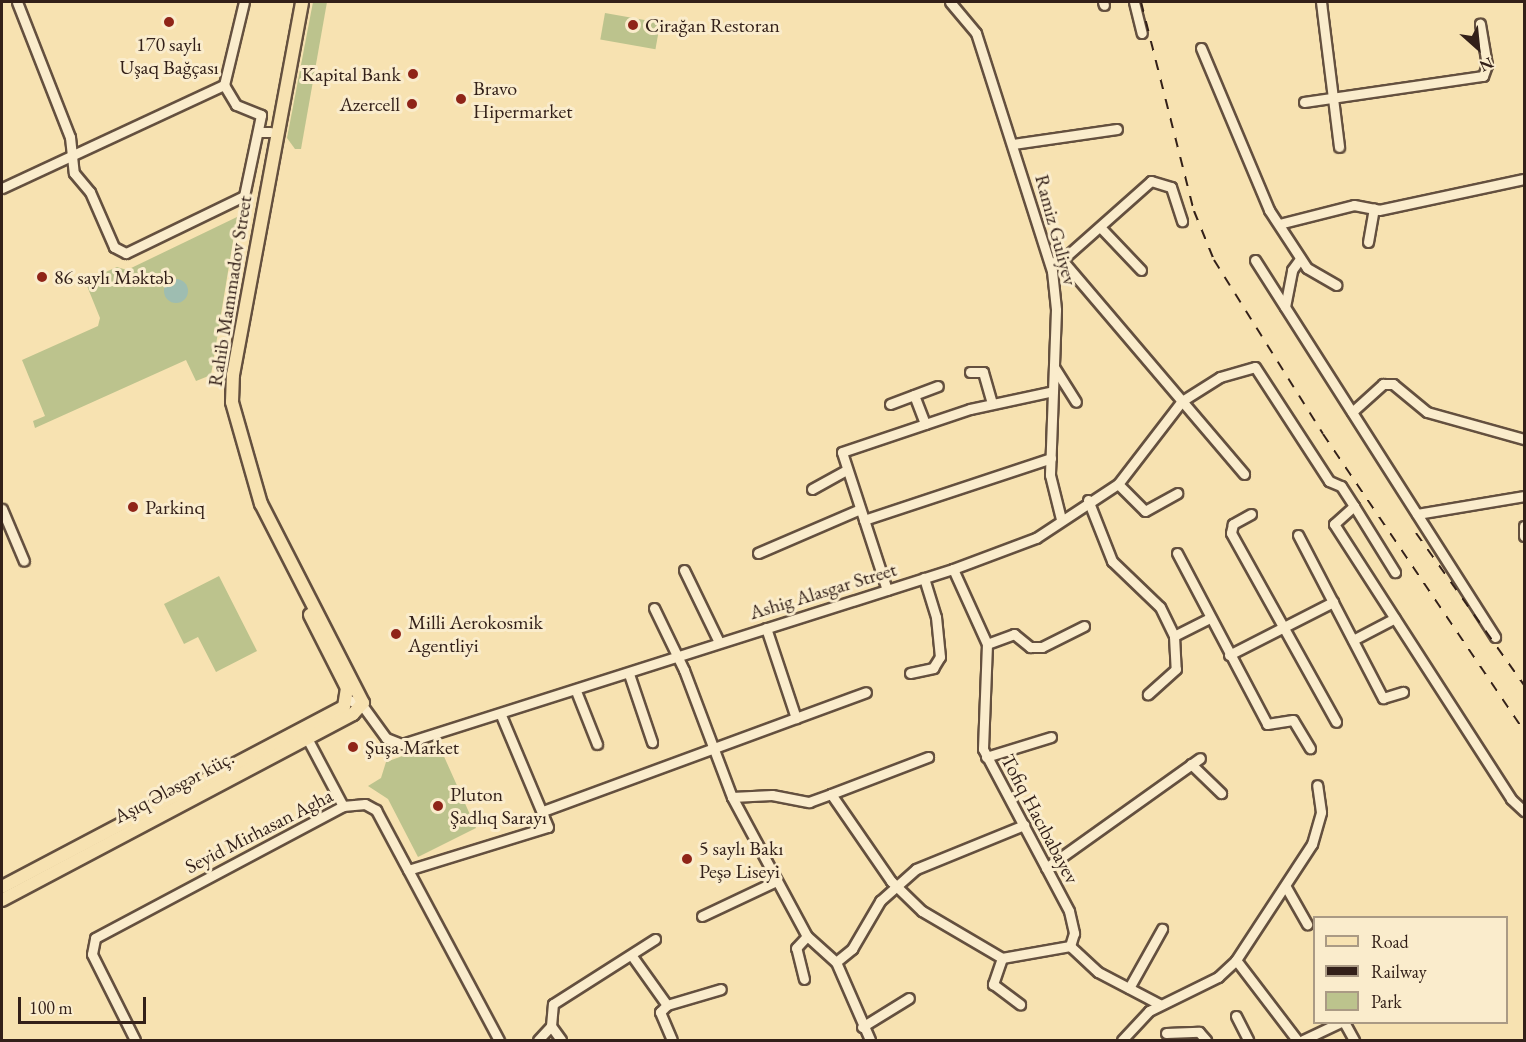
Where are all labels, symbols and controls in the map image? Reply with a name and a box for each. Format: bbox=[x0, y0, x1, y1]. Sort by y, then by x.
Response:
place label: Cirağan Restoran bbox=[645, 13, 780, 37]
marker: 170 saylı Uşaq Bağçası bbox=[162, 15, 176, 29]
marker: Cirağan Restoran bbox=[626, 18, 640, 32]
north arrow bbox=[1448, 18, 1508, 78]
place label: 170 saylı Uşaq Bağçası bbox=[119, 32, 219, 79]
text: N bbox=[1476, 52, 1497, 77]
place label: Kapital Bank bbox=[301, 62, 401, 86]
marker: Kapital Bank bbox=[406, 67, 420, 81]
place label: Bravo Hipermarket bbox=[473, 76, 573, 123]
place label: Azercell bbox=[339, 92, 400, 116]
marker: Bravo Hipermarket bbox=[454, 92, 468, 106]
marker: Azercell bbox=[405, 97, 419, 111]
street label: Ramiz Guliyev bbox=[1030, 172, 1082, 288]
street label: Rahib Mammadov Street bbox=[203, 194, 257, 388]
place label: 86 saylı Məktəb bbox=[54, 265, 174, 289]
marker: 86 saylı Məktəb bbox=[35, 270, 49, 284]
place label: Parkinq bbox=[145, 495, 205, 519]
marker: Parkinq bbox=[126, 500, 140, 514]
street label: Ashig Alasgar Street bbox=[747, 557, 899, 625]
place label: Milli Aerokosmik Agentliyi bbox=[408, 610, 543, 657]
marker: Milli Aerokosmik Agentliyi bbox=[389, 627, 403, 641]
place label: Şuşa Market bbox=[365, 735, 459, 759]
marker: Şuşa Market bbox=[346, 740, 360, 754]
street label: Aşıq Ələsgər küç. bbox=[110, 745, 238, 829]
street label: Tofiq Hacıbabayev bbox=[996, 750, 1084, 888]
street label: Seyid Mirhasan Agha bbox=[181, 783, 337, 879]
place label: Pluton Şadlıq Sarayı bbox=[450, 783, 547, 830]
marker: Pluton Şadlıq Sarayı bbox=[431, 799, 445, 813]
place label: 5 saylı Bakı Peşə Liseyi bbox=[699, 836, 783, 883]
marker: 5 saylı Bakı Peşə Liseyi bbox=[680, 852, 694, 866]
legend bbox=[1313, 916, 1508, 1024]
text: Road bbox=[1371, 930, 1409, 953]
text: Railway bbox=[1371, 960, 1427, 983]
scale bar bbox=[21, 985, 148, 1023]
text: Park bbox=[1371, 990, 1402, 1013]
text: 100 m bbox=[29, 996, 73, 1019]

